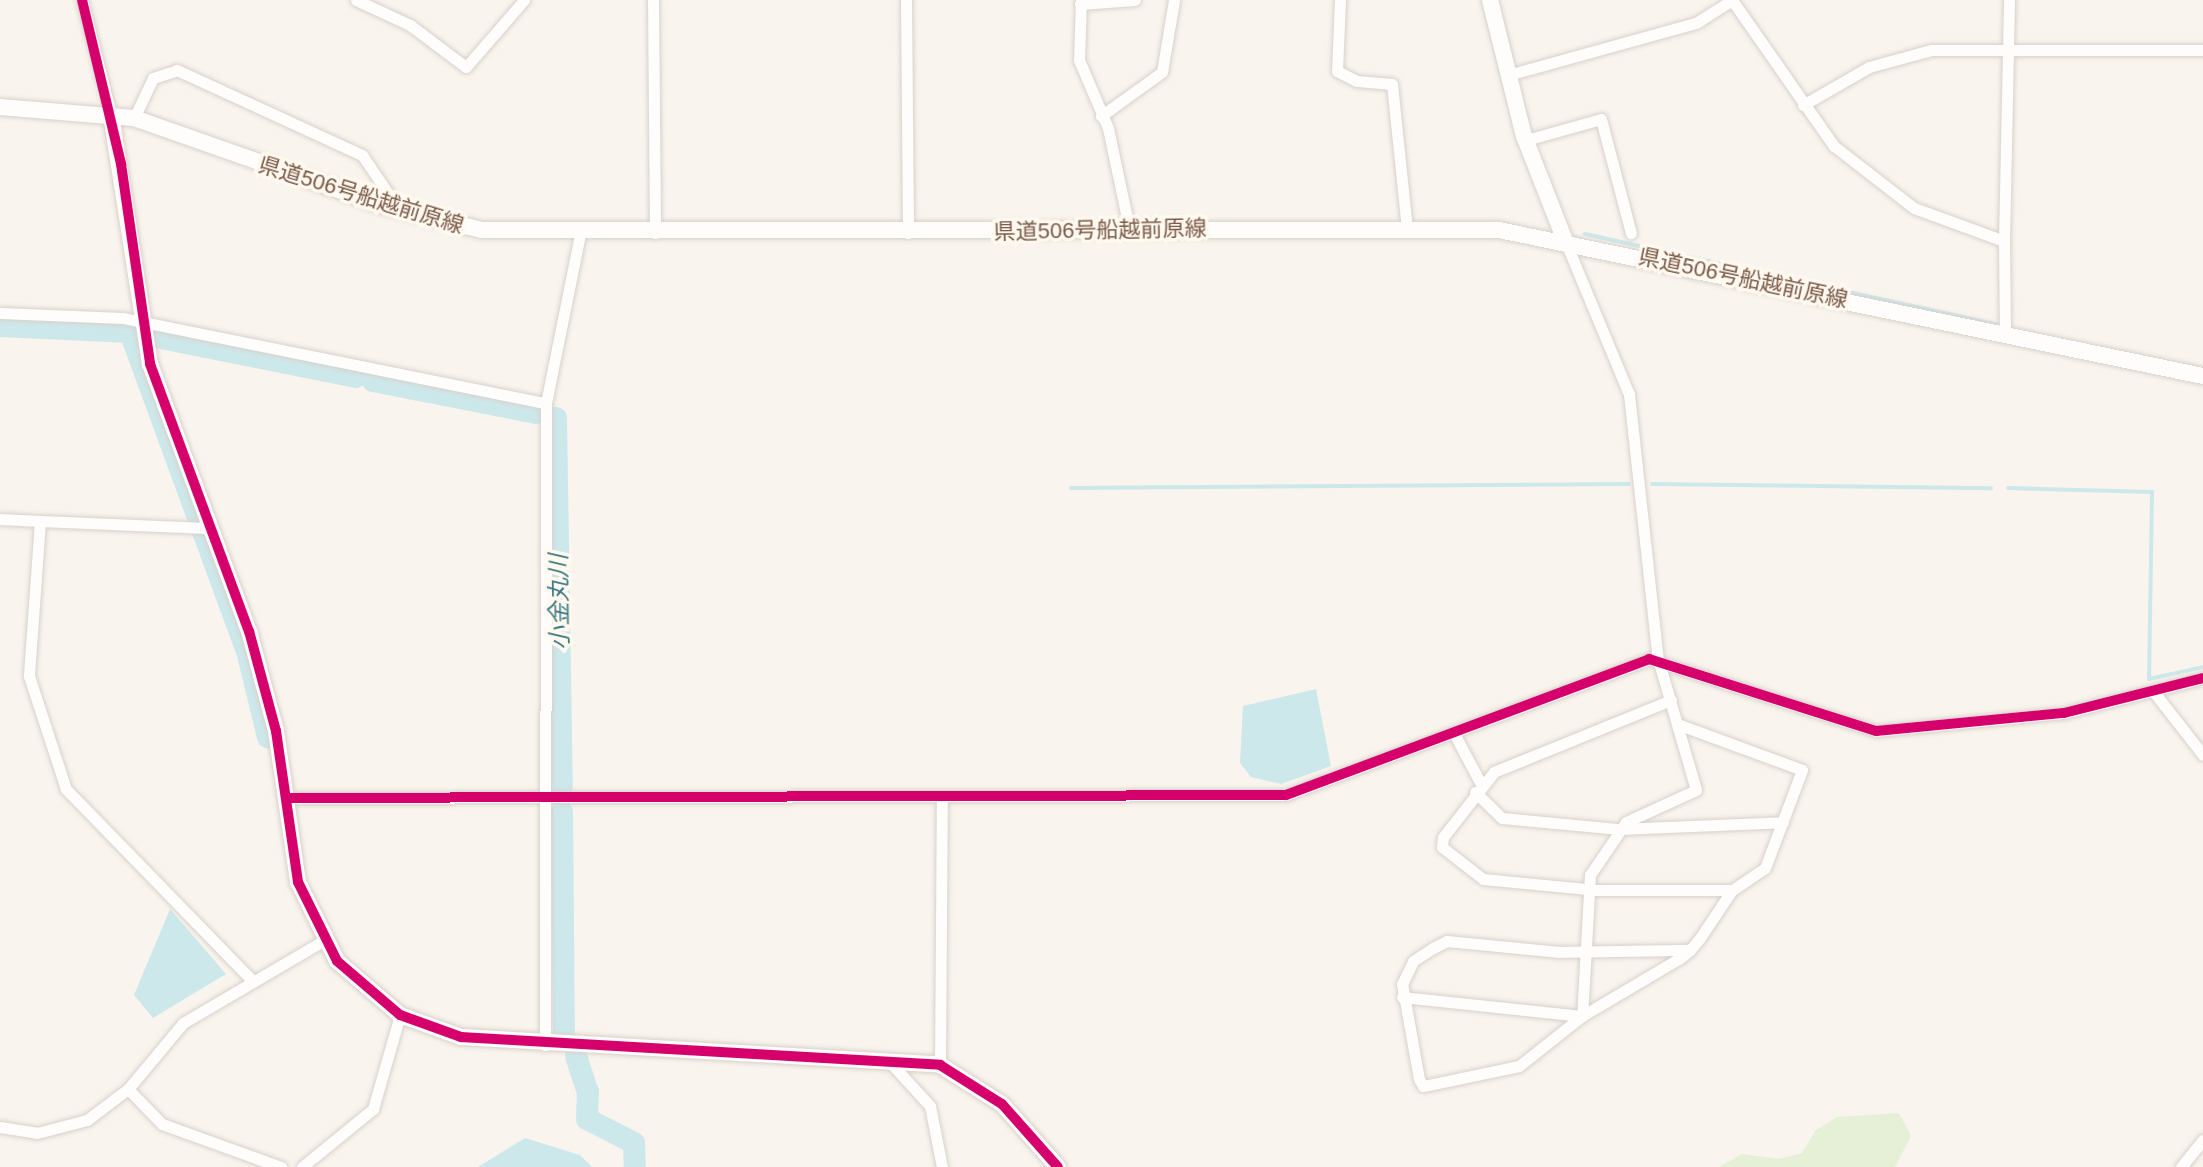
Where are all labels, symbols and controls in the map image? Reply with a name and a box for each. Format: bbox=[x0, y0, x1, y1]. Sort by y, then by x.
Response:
street label: 県道506号船越前原線 bbox=[255, 151, 467, 239]
street label: 県道506号船越前原線 bbox=[993, 215, 1207, 245]
street label: 県道506号船越前原線 bbox=[1636, 243, 1850, 313]
water label: 小金丸川 bbox=[544, 554, 574, 650]

